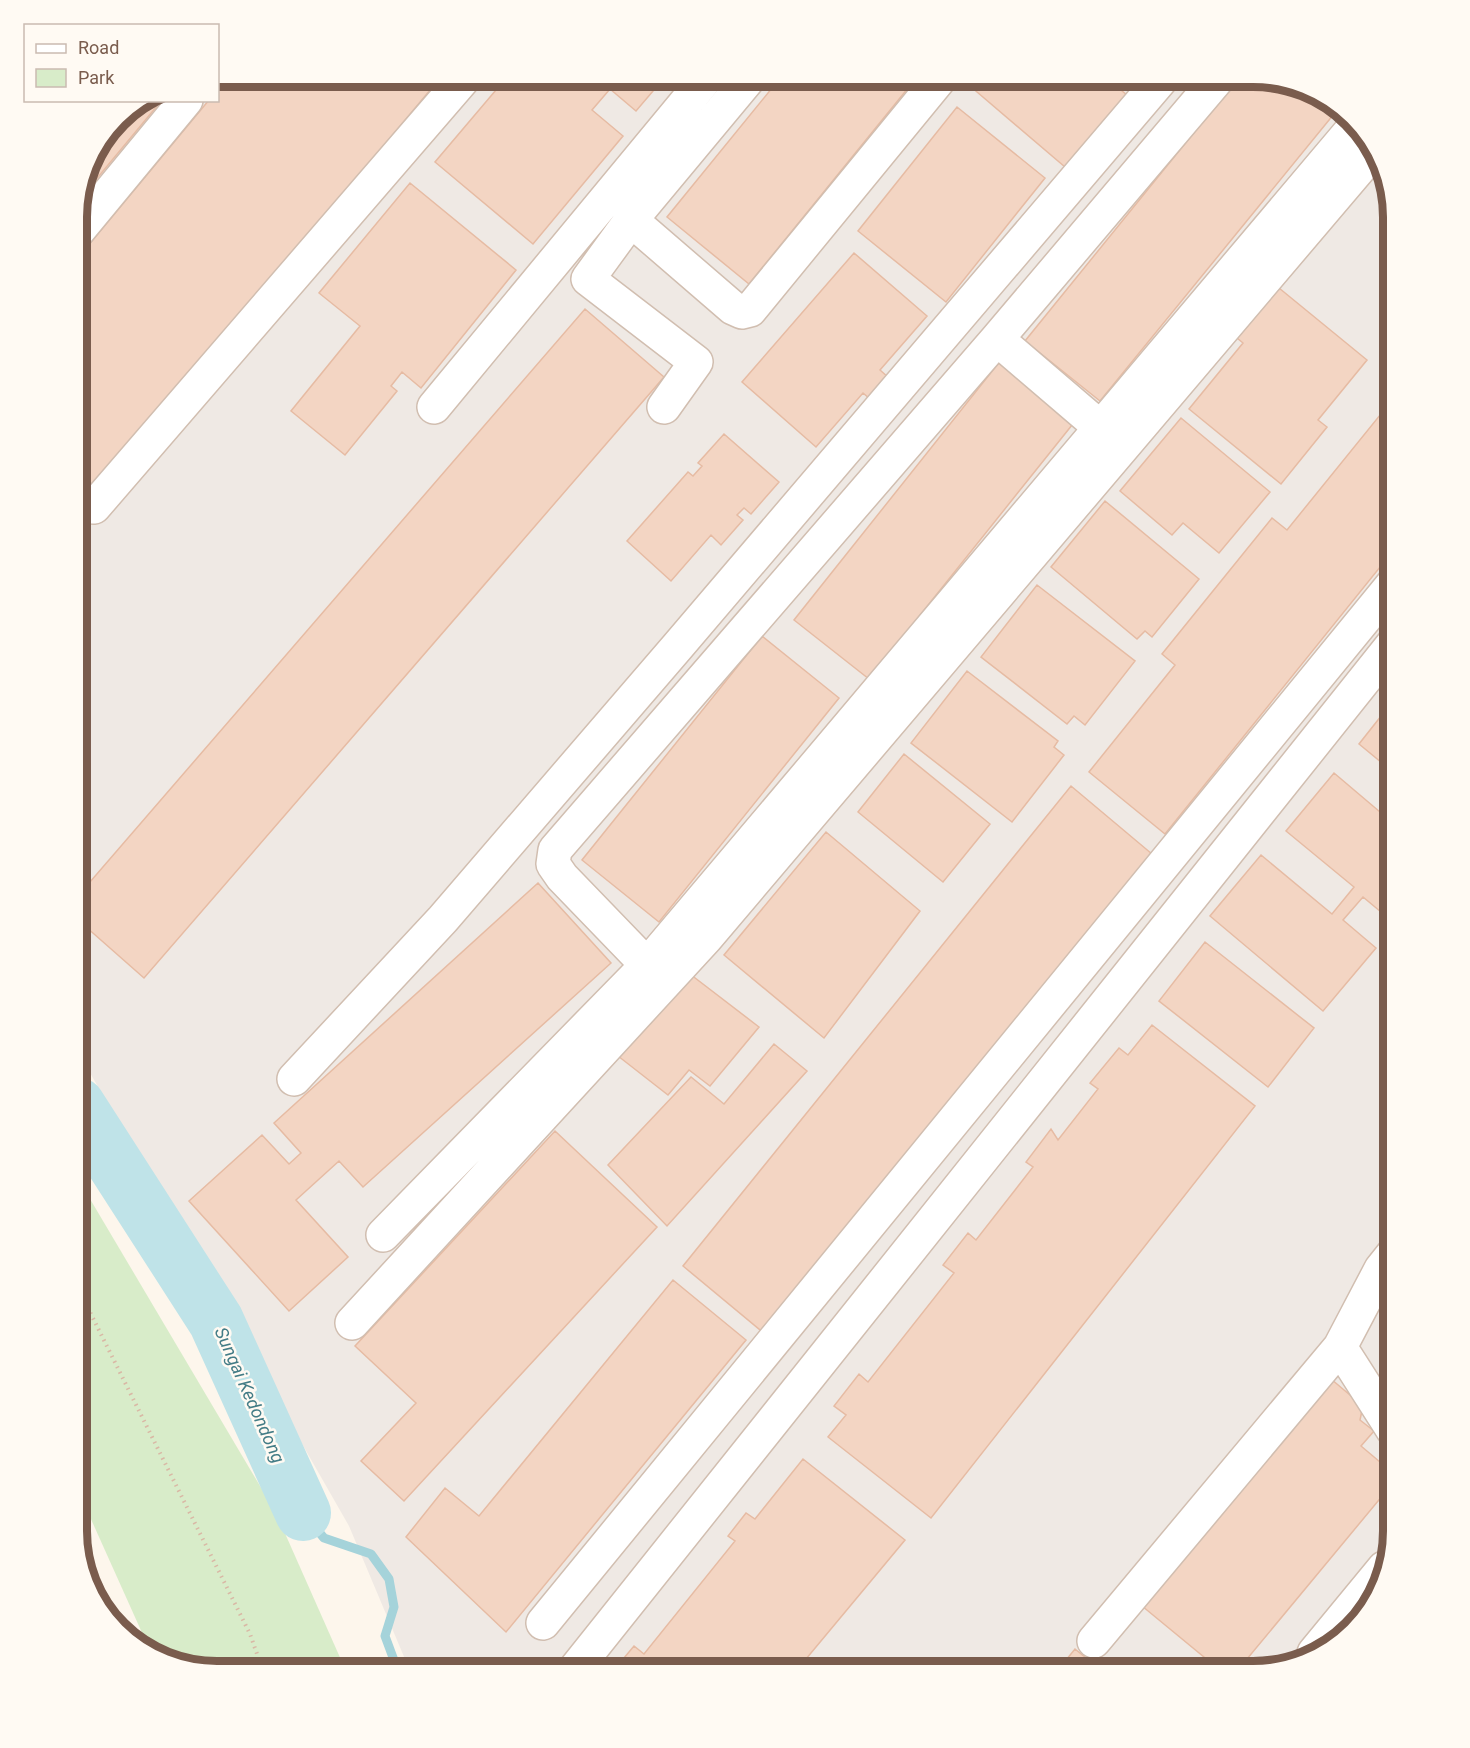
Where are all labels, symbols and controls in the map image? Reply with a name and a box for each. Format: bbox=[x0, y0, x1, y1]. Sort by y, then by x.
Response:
legend bbox=[24, 24, 219, 102]
text: Road bbox=[78, 37, 119, 58]
text: Park bbox=[78, 67, 115, 88]
water label: Sungai Kedondong bbox=[211, 1324, 289, 1466]

